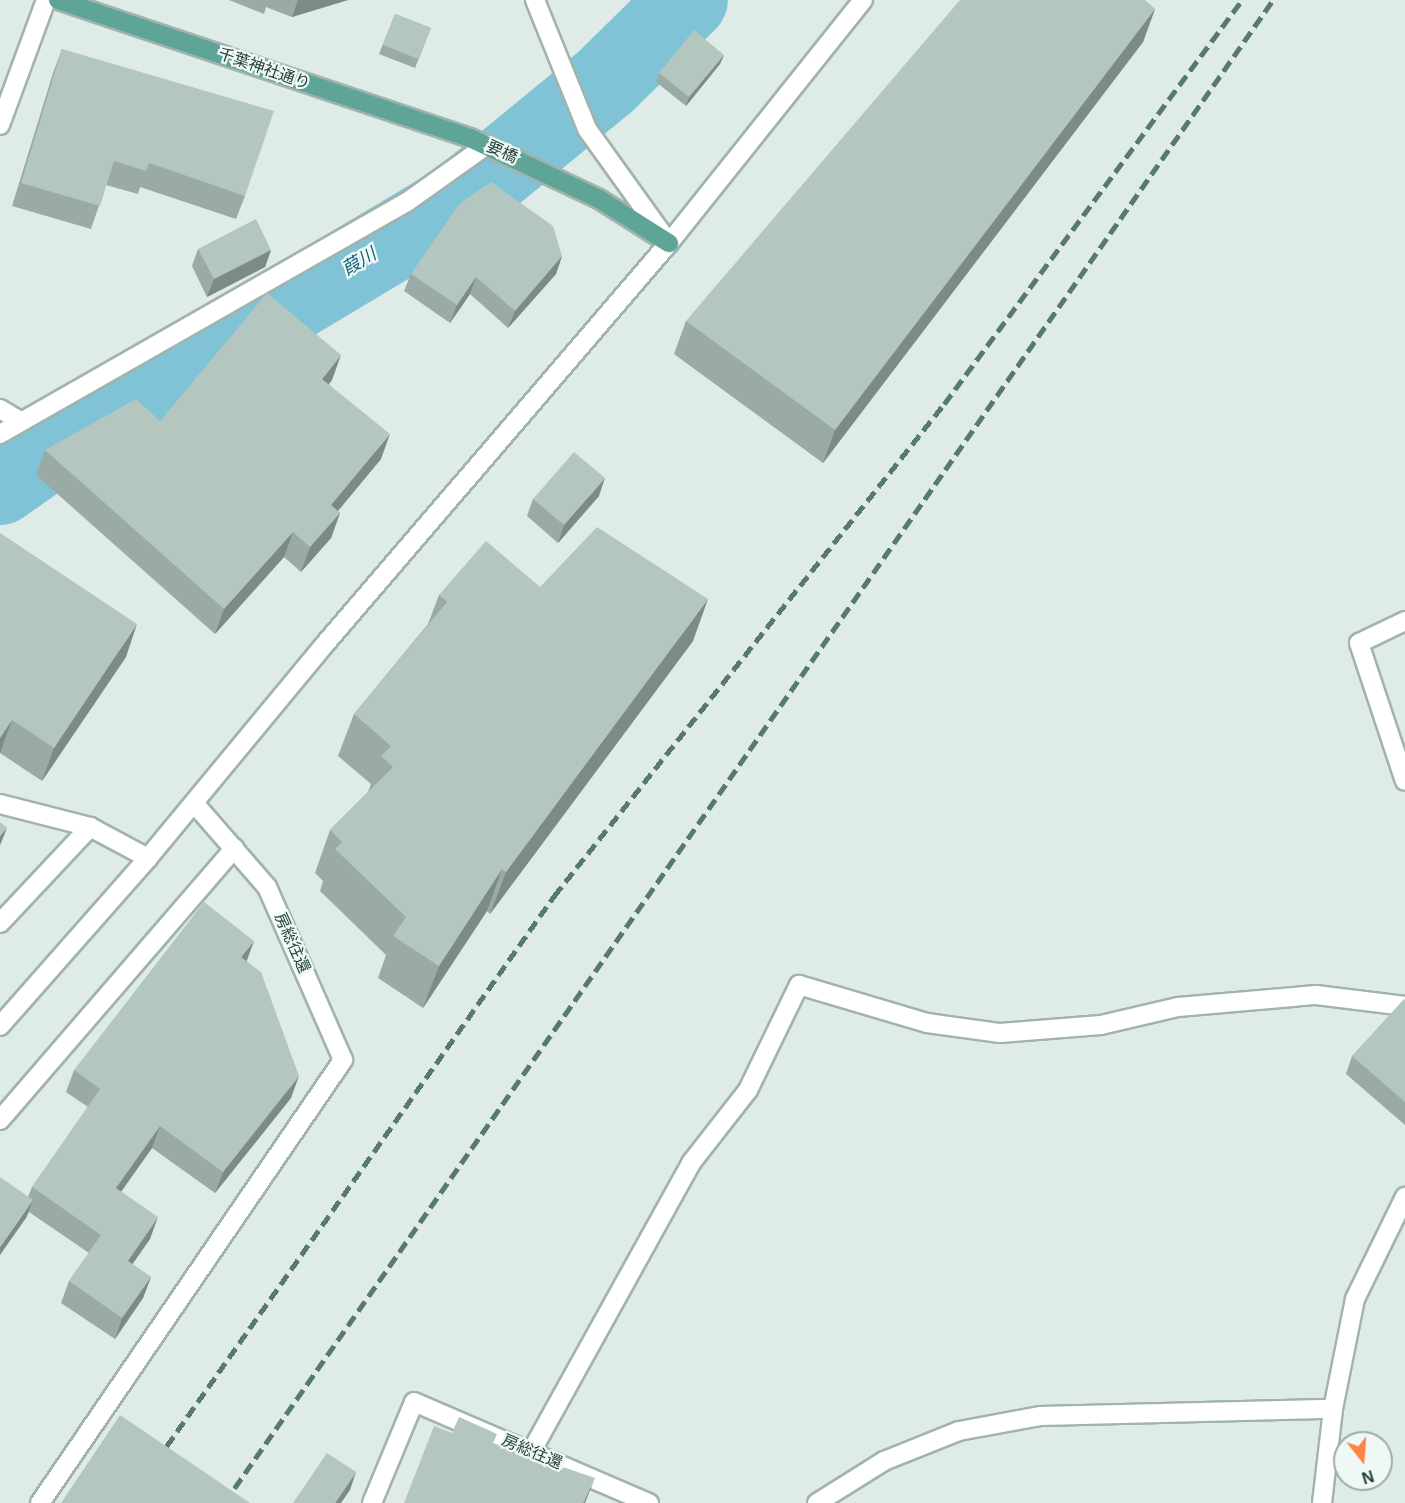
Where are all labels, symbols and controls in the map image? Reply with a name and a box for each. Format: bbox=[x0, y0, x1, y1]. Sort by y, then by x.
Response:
street label: 千葉神社通り bbox=[215, 44, 313, 94]
street label: 要橋 bbox=[483, 137, 521, 167]
water label: 葭川 bbox=[338, 243, 380, 281]
street label: 房総往還 bbox=[270, 910, 314, 976]
street label: 房総往還 bbox=[499, 1431, 565, 1473]
north arrow bbox=[1333, 1431, 1393, 1491]
text: N bbox=[1360, 1467, 1376, 1487]

